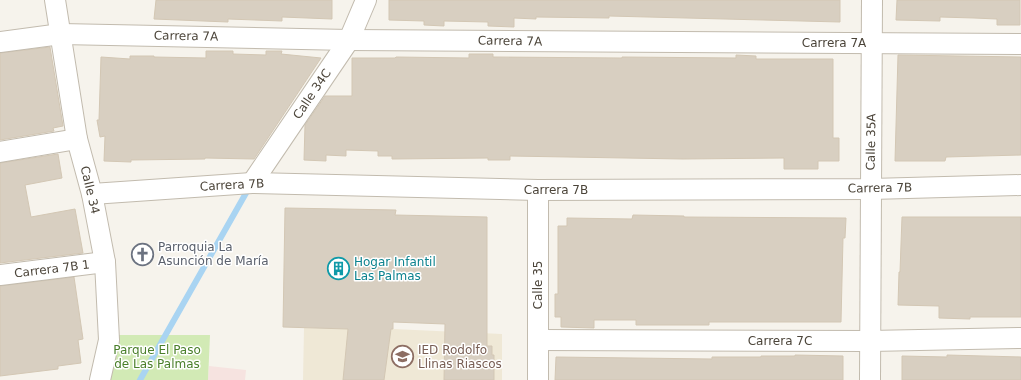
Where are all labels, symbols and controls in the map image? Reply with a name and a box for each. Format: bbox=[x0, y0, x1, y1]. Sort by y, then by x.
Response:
street label: Carrera 7A bbox=[154, 28, 219, 44]
street label: Carrera 7A bbox=[478, 33, 543, 49]
street label: Carrera 7A bbox=[802, 36, 867, 50]
street label: Calle 34C bbox=[290, 66, 334, 122]
street label: Calle 35A bbox=[864, 113, 879, 171]
street label: Calle 34 bbox=[78, 165, 102, 215]
street label: Carrera 7B bbox=[199, 176, 265, 194]
street label: Carrera 7B bbox=[848, 180, 912, 196]
street label: Carrera 7B bbox=[524, 183, 588, 197]
place label: Parroquia La Asunción de María bbox=[158, 240, 269, 268]
church icon: Parroquia La Asunción de María bbox=[129, 241, 155, 267]
place label: Hogar Infantil Las Palmas bbox=[354, 255, 436, 283]
building icon: Hogar Infantil Las Palmas bbox=[326, 256, 352, 282]
street label: Carrera 7B 1 bbox=[13, 257, 91, 281]
street label: Calle 35 bbox=[531, 261, 545, 309]
street label: Carrera 7C bbox=[748, 334, 812, 348]
park label: Parque El Paso de Las Palmas bbox=[113, 343, 201, 371]
place label: IED Rodolfo Llinas Riascos bbox=[418, 343, 502, 371]
school or university icon: IED Rodolfo Llinas Riascos bbox=[390, 344, 416, 370]

